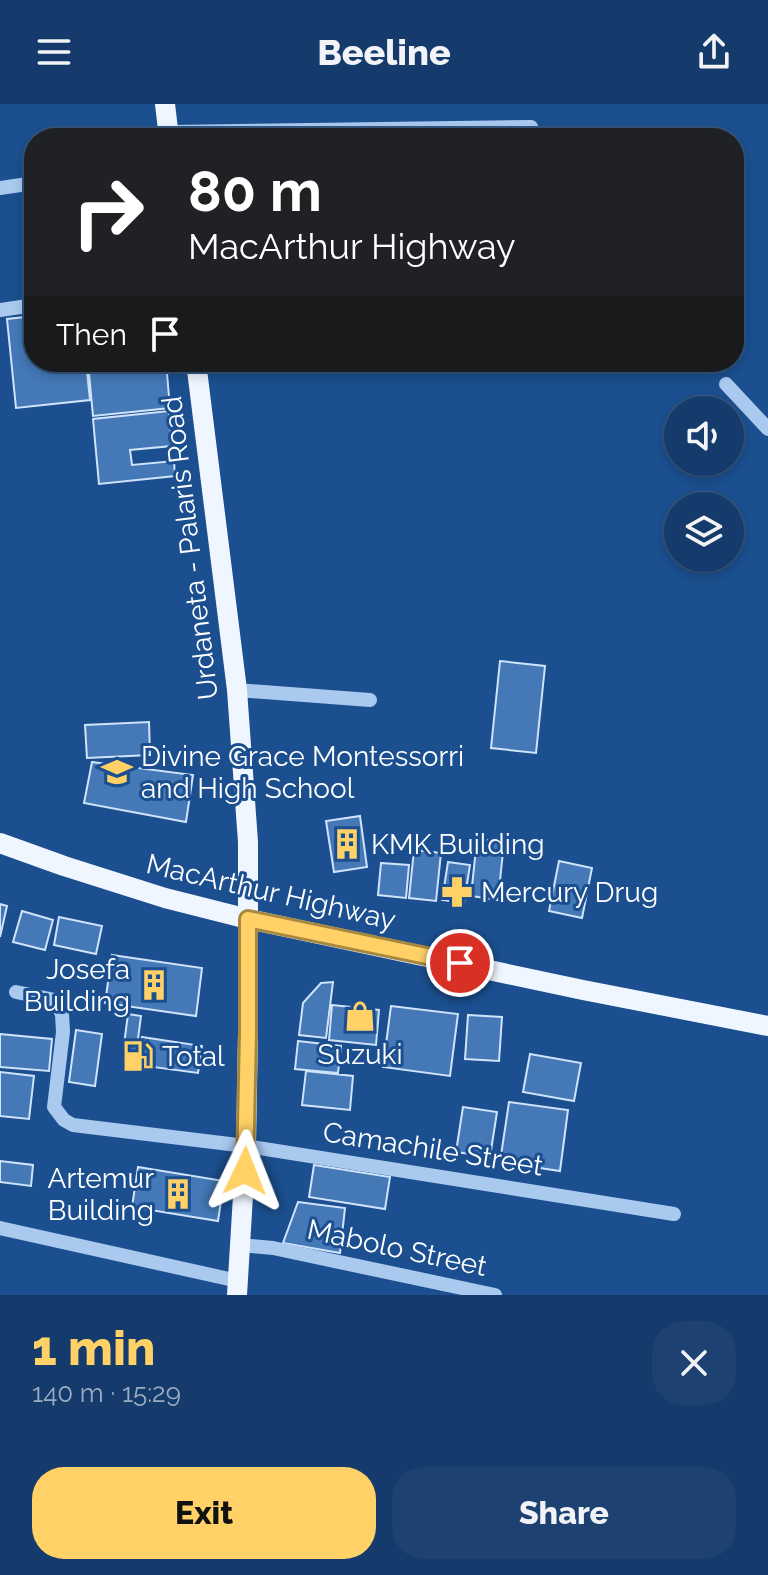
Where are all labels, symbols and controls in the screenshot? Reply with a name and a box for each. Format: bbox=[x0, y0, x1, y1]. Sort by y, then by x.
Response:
icon: menu bbox=[32, 30, 76, 74]
icon: share bbox=[692, 30, 736, 74]
text: Beeline bbox=[317, 31, 451, 73]
text: 80 m bbox=[188, 158, 322, 224]
icon: right bbox=[56, 160, 160, 264]
text: MacArthur Highway bbox=[188, 225, 516, 267]
icon: arrive bbox=[143, 312, 187, 356]
text: Then bbox=[56, 317, 127, 352]
street label: Urdaneta - Palaris Road bbox=[155, 394, 225, 702]
map controls bbox=[664, 396, 744, 572]
button: sound bbox=[664, 396, 744, 476]
button: layers bbox=[664, 492, 744, 572]
place label: Divine Grace Montessorri and High School bbox=[141, 740, 464, 805]
school or university icon: Divine Grace Montessorri and High School bbox=[100, 755, 134, 789]
building icon: KMK Building bbox=[330, 827, 364, 861]
place label: KMK Building bbox=[371, 828, 545, 861]
street label: MacArthur Highway bbox=[143, 847, 399, 937]
pharmacy icon: Mercury Drug bbox=[440, 875, 474, 909]
place label: Mercury Drug bbox=[481, 876, 658, 909]
pin bbox=[426, 929, 494, 997]
icon: arrive bbox=[438, 941, 482, 985]
place label: Josefa Building bbox=[24, 953, 130, 1018]
building icon: Josefa Building bbox=[137, 968, 171, 1002]
shop icon: Suzuki bbox=[343, 999, 377, 1033]
place label: Suzuki bbox=[318, 1038, 402, 1071]
fuel station icon: Total bbox=[121, 1039, 155, 1073]
place label: Total bbox=[162, 1040, 225, 1073]
street label: Camachile Street bbox=[321, 1115, 546, 1183]
position arrow bbox=[203, 1129, 287, 1213]
place label: Artemur Building bbox=[47, 1162, 154, 1227]
building icon: Artemur Building bbox=[161, 1177, 195, 1211]
street label: Mabolo Street bbox=[304, 1213, 490, 1283]
text: 1 min bbox=[32, 1320, 155, 1376]
button: close bbox=[652, 1321, 736, 1405]
text: 140 m · 15:29 bbox=[32, 1378, 181, 1408]
button: Exit bbox=[32, 1467, 376, 1559]
button: Share bbox=[392, 1467, 736, 1559]

